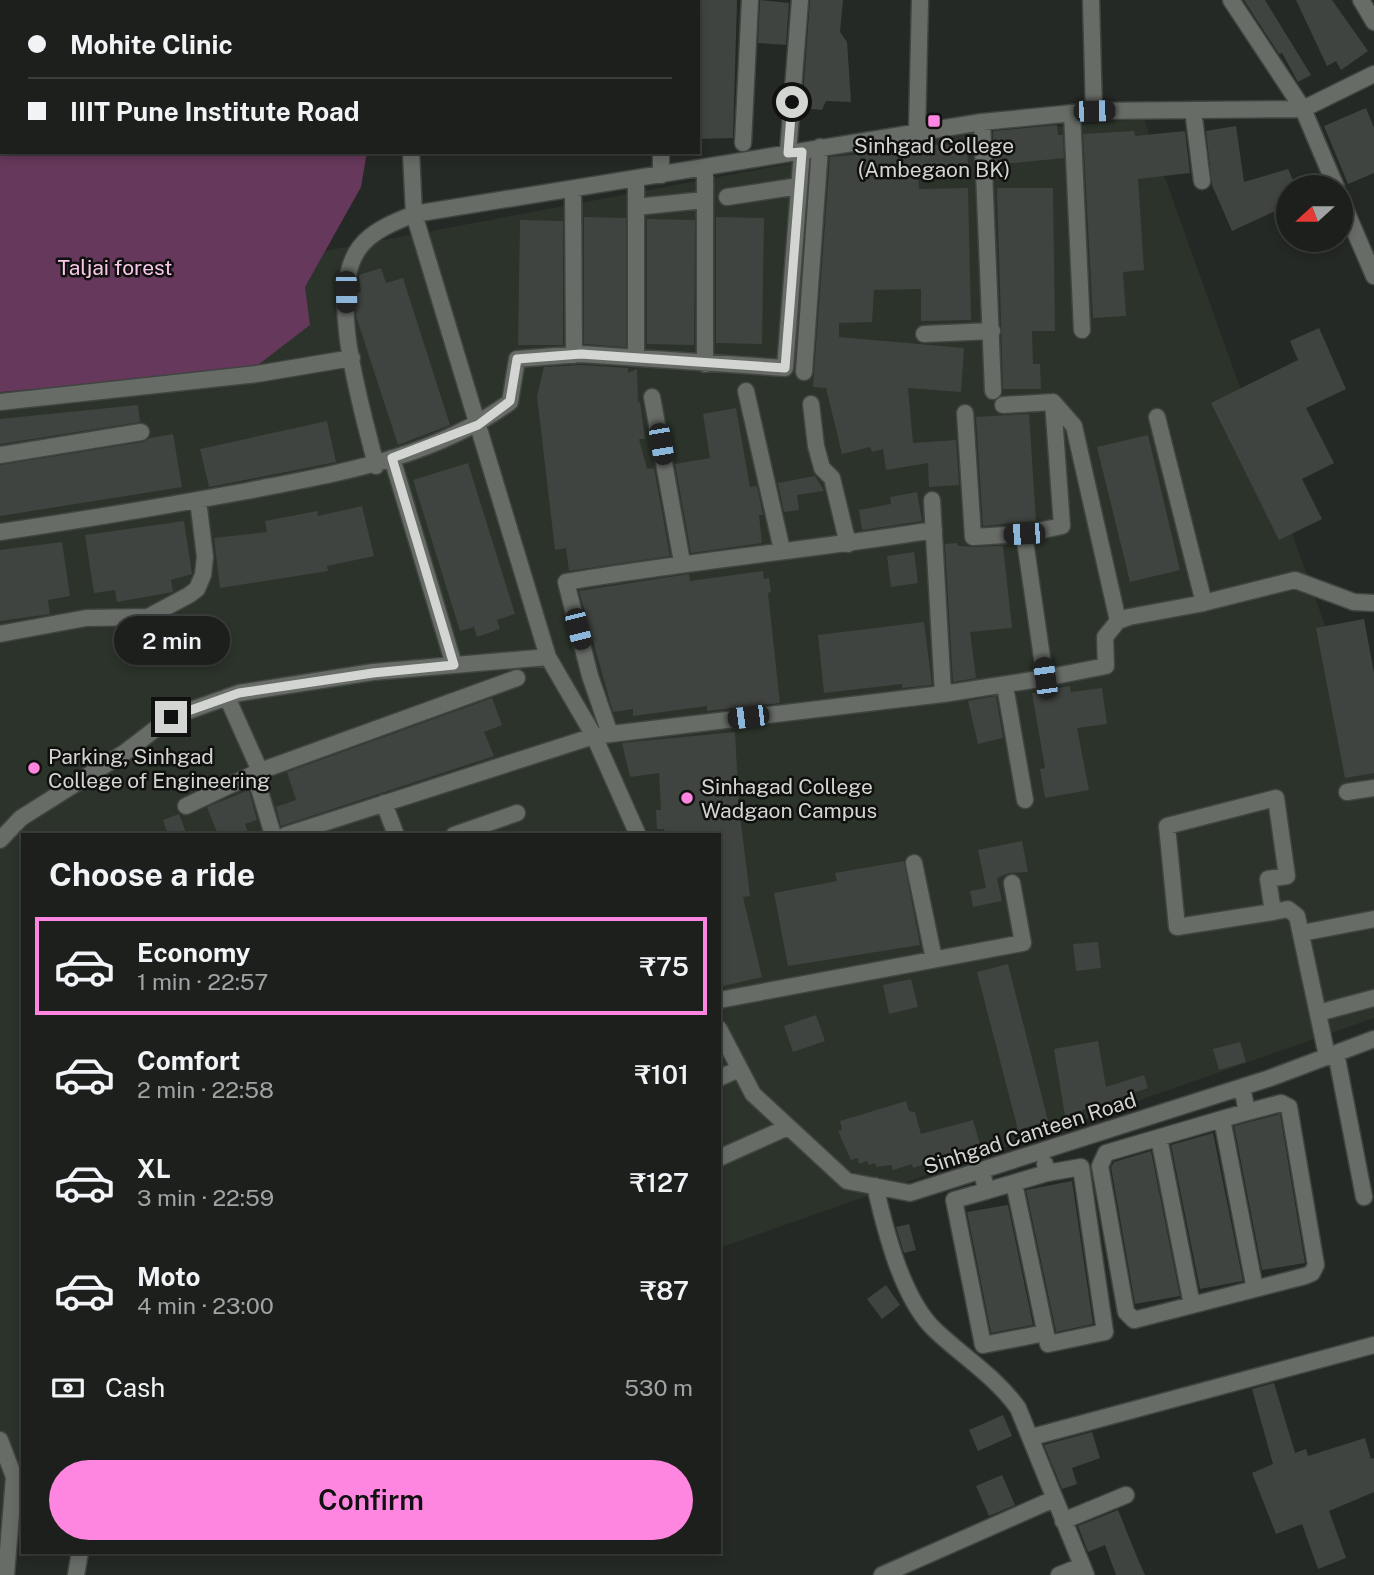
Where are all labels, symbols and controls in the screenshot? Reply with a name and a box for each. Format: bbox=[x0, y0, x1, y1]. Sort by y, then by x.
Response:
text: Mohite Clinic bbox=[70, 29, 233, 60]
route start bbox=[776, 86, 808, 118]
text: IIIT Pune Institute Road bbox=[70, 96, 360, 127]
car bbox=[1073, 100, 1116, 122]
marker: Sinhgad College (Ambegaon BK) bbox=[926, 113, 942, 129]
place label: Sinhgad College (Ambegaon BK) bbox=[854, 133, 1014, 182]
north arrow bbox=[1276, 175, 1353, 252]
map controls bbox=[1276, 175, 1353, 252]
park label: Taljai forest bbox=[57, 255, 173, 280]
car bbox=[336, 271, 357, 313]
car bbox=[648, 421, 675, 467]
car bbox=[1003, 522, 1046, 546]
car bbox=[563, 606, 594, 652]
callout: 2 min bbox=[113, 616, 229, 664]
text: 2 min bbox=[142, 627, 202, 654]
car bbox=[1032, 656, 1059, 700]
route end bbox=[155, 701, 187, 733]
car bbox=[726, 704, 771, 730]
place label: Parking, Sinhgad College of Engineering bbox=[48, 744, 270, 793]
marker: Parking, Sinhgad College of Engineering bbox=[26, 760, 42, 776]
place label: Sinhagad College Wadgaon Campus bbox=[701, 774, 877, 823]
marker: Sinhagad College Wadgaon Campus bbox=[679, 790, 695, 806]
text: Choose a ride bbox=[49, 856, 255, 893]
icon: car bbox=[53, 935, 116, 998]
text: Economy bbox=[137, 937, 250, 968]
text: ₹75 bbox=[640, 951, 689, 982]
text: 1 min · 22:57 bbox=[137, 968, 268, 995]
icon: car bbox=[53, 1043, 116, 1106]
text: Comfort bbox=[137, 1045, 240, 1076]
text: ₹101 bbox=[635, 1059, 689, 1090]
text: 2 min · 22:58 bbox=[137, 1076, 274, 1103]
street label: Sinhgad Canteen Road bbox=[921, 1087, 1139, 1179]
icon: car bbox=[53, 1151, 116, 1214]
text: XL bbox=[137, 1153, 171, 1184]
text: ₹127 bbox=[630, 1167, 689, 1198]
text: 3 min · 22:59 bbox=[137, 1184, 274, 1211]
icon: car bbox=[53, 1259, 116, 1322]
text: Moto bbox=[137, 1261, 200, 1292]
text: ₹87 bbox=[640, 1275, 689, 1306]
text: 4 min · 23:00 bbox=[137, 1292, 274, 1319]
icon: cash bbox=[49, 1369, 87, 1407]
text: Cash bbox=[105, 1372, 165, 1403]
text: 530 m bbox=[624, 1374, 693, 1401]
button: Confirm bbox=[49, 1460, 693, 1540]

